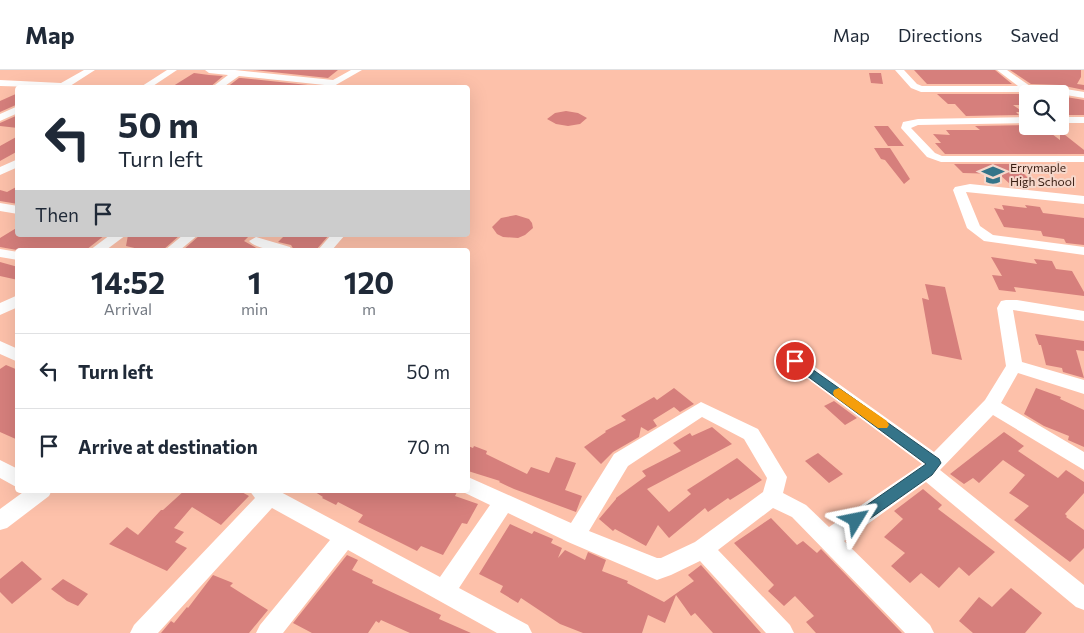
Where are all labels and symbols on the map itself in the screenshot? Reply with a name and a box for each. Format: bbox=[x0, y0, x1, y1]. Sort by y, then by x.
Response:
place label: Errymaple High School bbox=[1010, 160, 1075, 188]
school or university icon: Errymaple High School bbox=[980, 162, 1006, 188]
pin bbox=[774, 340, 816, 382]
position arrow bbox=[829, 493, 881, 545]

